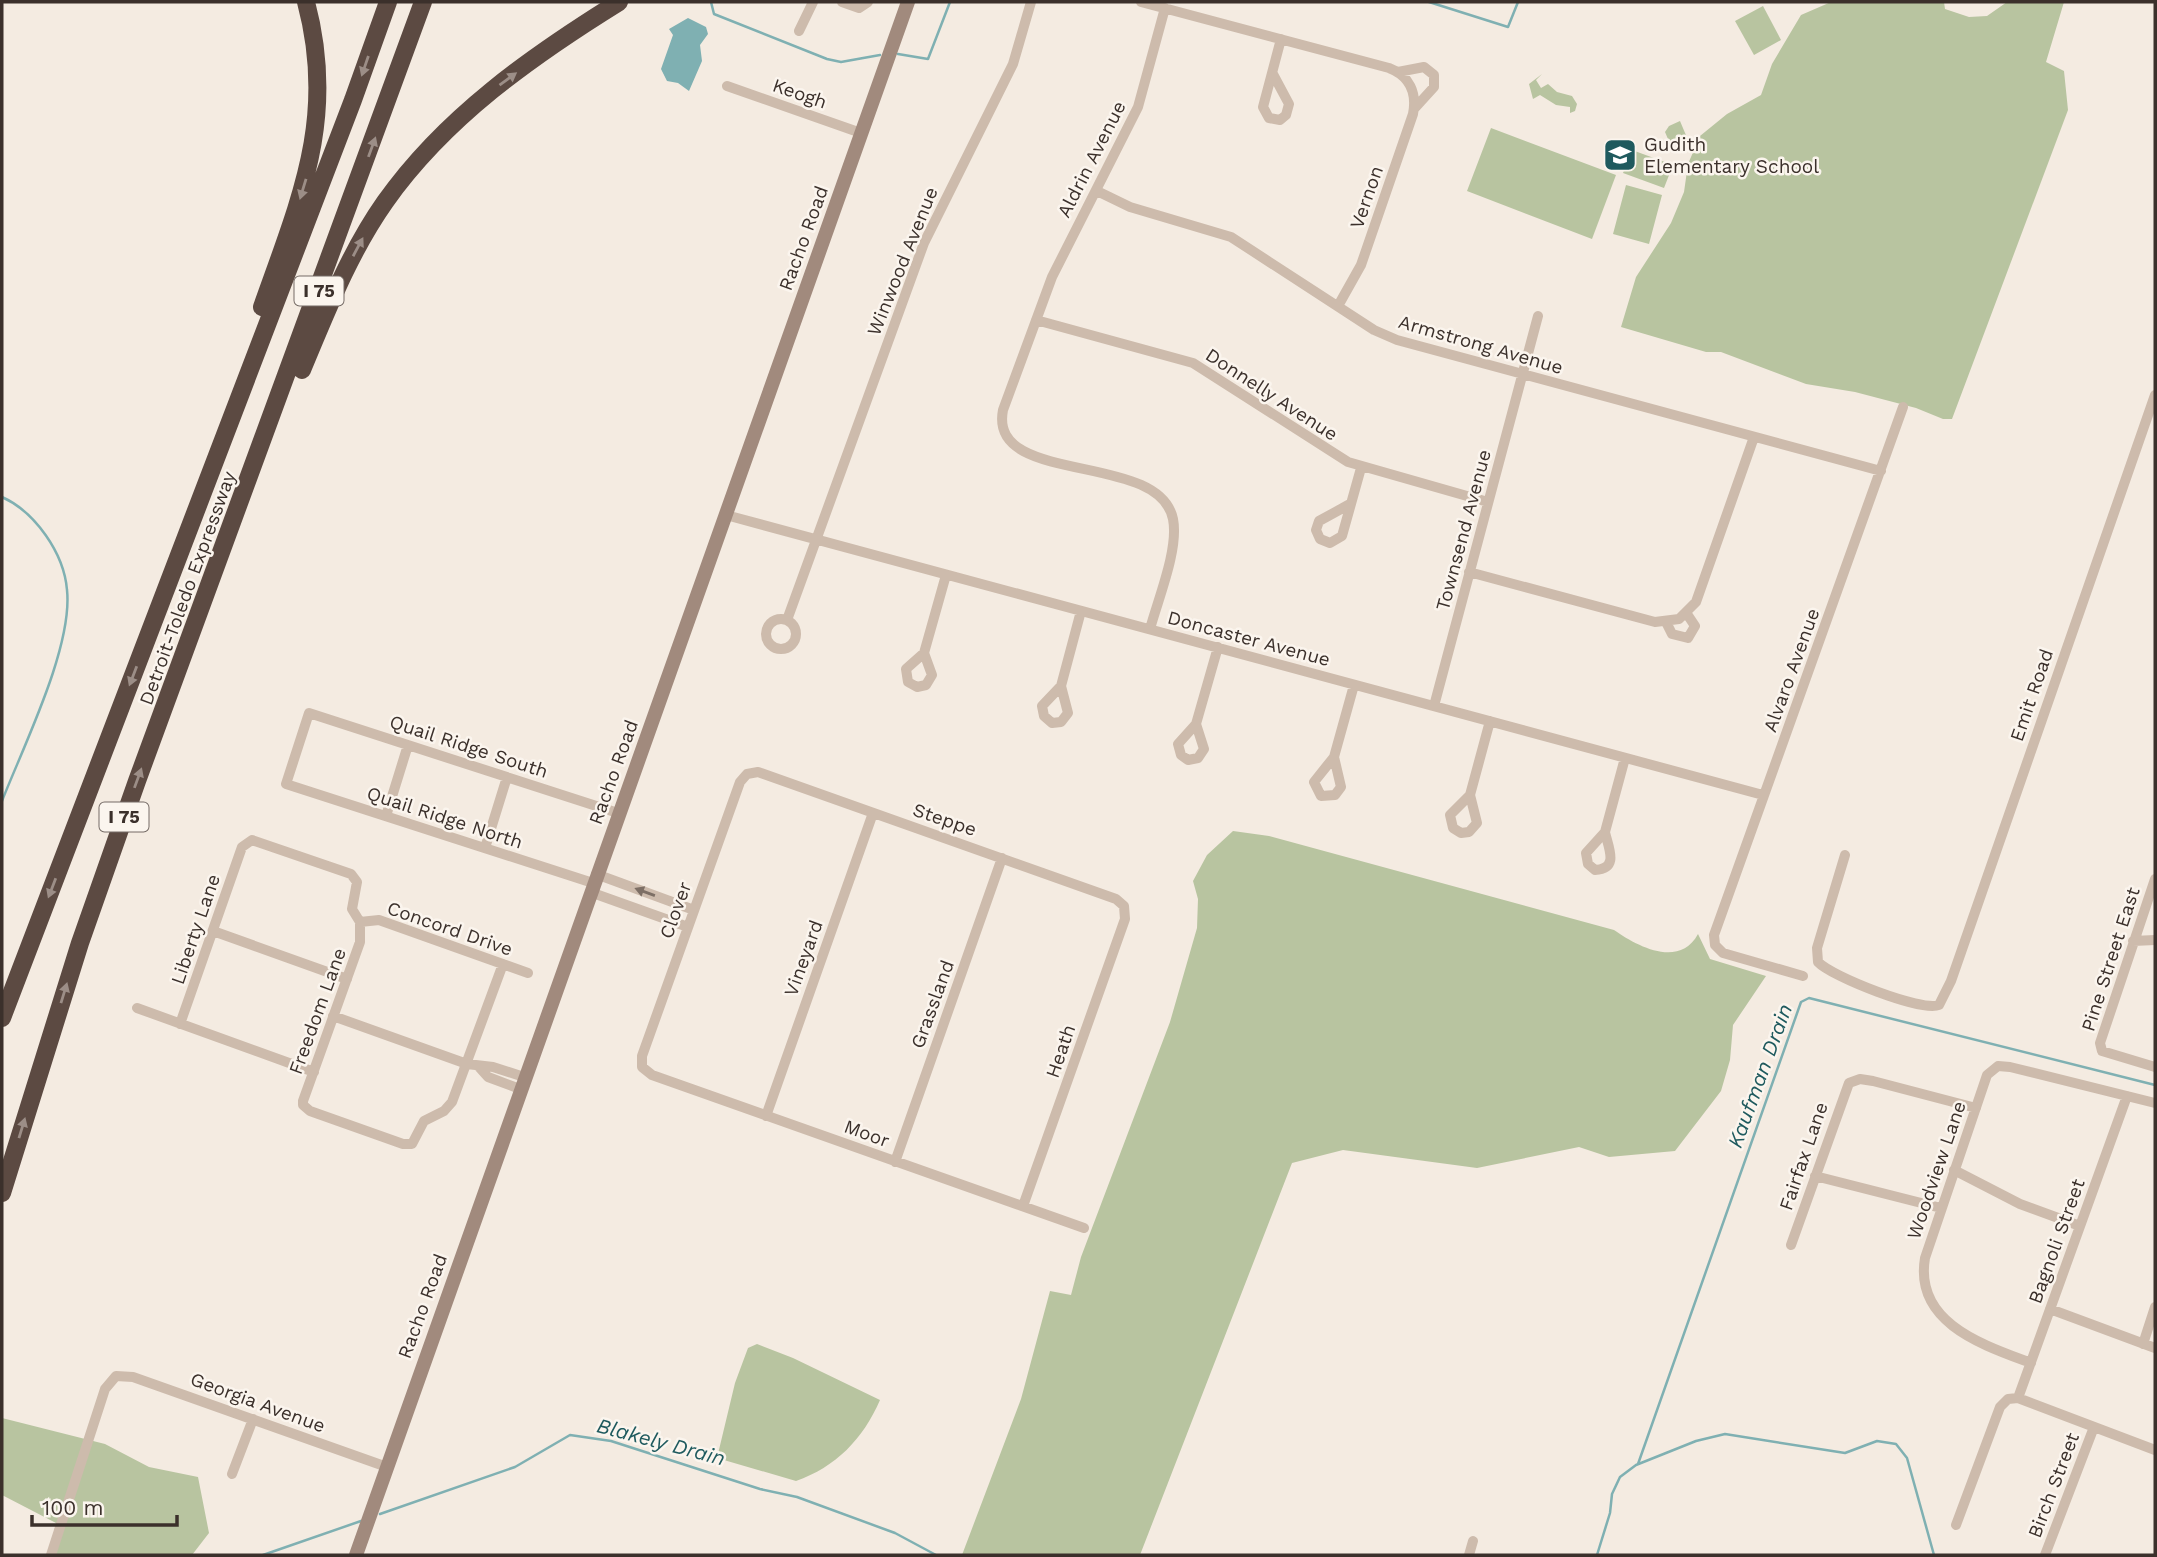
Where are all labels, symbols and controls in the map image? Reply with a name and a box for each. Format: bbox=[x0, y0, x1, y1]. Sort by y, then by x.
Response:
one-way arrow bbox=[359, 56, 370, 77]
one-way arrow bbox=[499, 72, 517, 86]
street label: Keogh bbox=[770, 73, 830, 113]
street label: Aldrin Avenue bbox=[1052, 97, 1131, 221]
place label: Gudith Elementary School bbox=[1644, 133, 1819, 178]
one-way arrow bbox=[367, 136, 378, 157]
school or university icon: Gudith Elementary School bbox=[1601, 136, 1639, 174]
street label: Vernon bbox=[1345, 163, 1388, 232]
one-way arrow bbox=[297, 179, 307, 200]
street label: Racho Road bbox=[774, 183, 833, 294]
street label: Winwood Avenue bbox=[862, 184, 943, 339]
one-way arrow bbox=[352, 237, 364, 257]
road number: I 75 bbox=[294, 276, 344, 306]
street label: Armstrong Avenue bbox=[1396, 310, 1566, 379]
street label: Donnelly Avenue bbox=[1201, 343, 1342, 446]
street label: Townsend Avenue bbox=[1431, 447, 1496, 613]
street label: Detroit-Toledo Expressway bbox=[134, 468, 241, 708]
street label: Alvaro Avenue bbox=[1758, 605, 1825, 735]
street label: Doncaster Avenue bbox=[1165, 606, 1333, 671]
street label: Emit Road bbox=[2005, 646, 2058, 744]
one-way arrow bbox=[128, 665, 139, 686]
street label: Quail Ridge South bbox=[387, 710, 551, 783]
street label: Racho Road bbox=[584, 717, 643, 828]
one-way arrow bbox=[133, 768, 144, 789]
street label: Quail Ridge North bbox=[364, 781, 526, 854]
street label: Steppe bbox=[910, 798, 980, 841]
road number: I 75 bbox=[100, 802, 148, 832]
street label: Liberty Lane bbox=[166, 871, 225, 987]
one-way arrow bbox=[46, 878, 57, 899]
street label: Clover bbox=[655, 878, 696, 942]
street label: Pine Street East bbox=[2076, 884, 2145, 1034]
one-way arrow bbox=[635, 886, 656, 897]
street label: Concord Drive bbox=[384, 896, 516, 961]
street label: Vineyard bbox=[779, 917, 828, 999]
street label: Freedom Lane bbox=[284, 945, 351, 1078]
street label: Grassland bbox=[906, 957, 959, 1051]
one-way arrow bbox=[60, 983, 70, 1004]
water label: Kaufman Drain bbox=[1722, 1000, 1797, 1151]
street label: Heath bbox=[1041, 1021, 1080, 1081]
street label: Woodview Lane bbox=[1902, 1098, 1971, 1242]
street label: Fairfax Lane bbox=[1774, 1099, 1833, 1213]
street label: Moor bbox=[841, 1115, 893, 1152]
one-way arrow bbox=[17, 1117, 28, 1138]
street label: Bagnoli Street bbox=[2023, 1176, 2090, 1307]
street label: Racho Road bbox=[393, 1251, 452, 1362]
street label: Georgia Avenue bbox=[187, 1367, 328, 1438]
water label: Blakely Drain bbox=[594, 1412, 728, 1471]
street label: Birch Street bbox=[2023, 1429, 2084, 1541]
scale bar bbox=[32, 1484, 177, 1528]
text: 100 m bbox=[42, 1495, 104, 1520]

